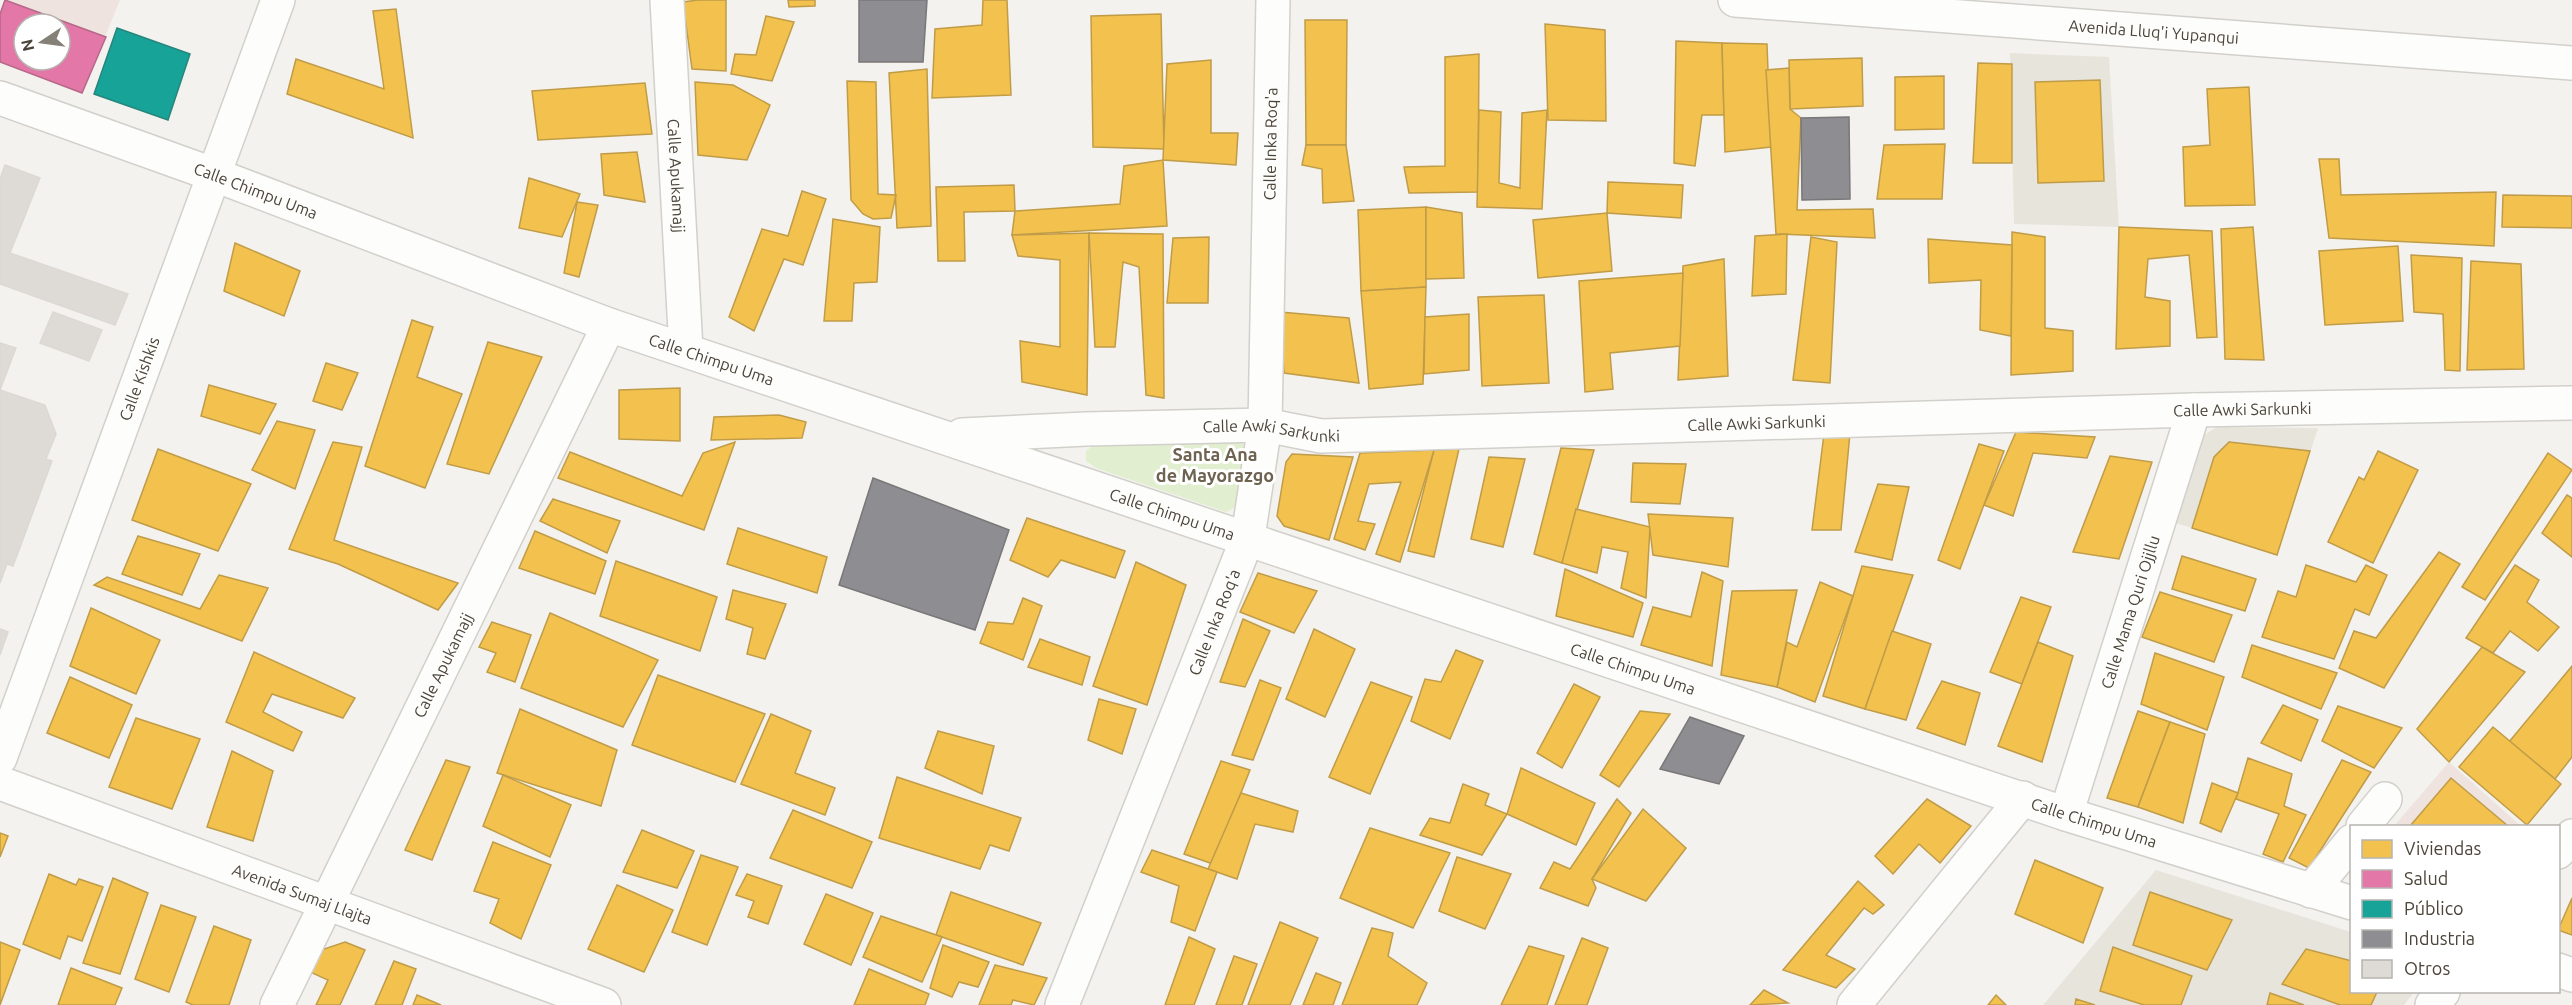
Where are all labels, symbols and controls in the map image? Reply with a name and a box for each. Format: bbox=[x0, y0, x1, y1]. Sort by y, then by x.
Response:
north arrow bbox=[12, 12, 72, 72]
street label: Avenida Lluq'i Yupanqui bbox=[2068, 16, 2240, 47]
text: N bbox=[17, 38, 37, 53]
street label: Calle Inka Roq'a bbox=[1260, 87, 1280, 201]
street label: Calle Apukamajj bbox=[664, 118, 689, 233]
street label: Calle Chimpu Uma bbox=[191, 159, 320, 222]
street label: Calle Chimpu Uma bbox=[647, 330, 776, 389]
street label: Calle Kishkis bbox=[116, 334, 163, 423]
street label: Calle Awki Sarkunki bbox=[2173, 399, 2312, 420]
street label: Calle Awki Sarkunki bbox=[1687, 412, 1826, 434]
street label: Calle Awki Sarkunki bbox=[1202, 416, 1340, 445]
district label: Santa Ana de Mayorazgo bbox=[1156, 444, 1274, 485]
street label: Calle Chimpu Uma bbox=[1107, 485, 1237, 543]
street label: Calle Mama Quri Ojjllu bbox=[2097, 533, 2163, 691]
street label: Calle Inka Roq'a bbox=[1185, 566, 1243, 678]
street label: Calle Apukamajj bbox=[410, 610, 476, 721]
street label: Calle Chimpu Uma bbox=[1568, 639, 1698, 698]
street label: Calle Chimpu Uma bbox=[2029, 794, 2159, 851]
legend bbox=[2350, 825, 2560, 993]
text: Viviendas bbox=[2404, 838, 2481, 858]
street label: Avenida Sumaj Llajta bbox=[230, 860, 374, 928]
text: Salud bbox=[2404, 868, 2448, 888]
text: Público bbox=[2404, 898, 2464, 918]
text: Industria bbox=[2404, 928, 2475, 948]
text: Otros bbox=[2404, 958, 2450, 978]

